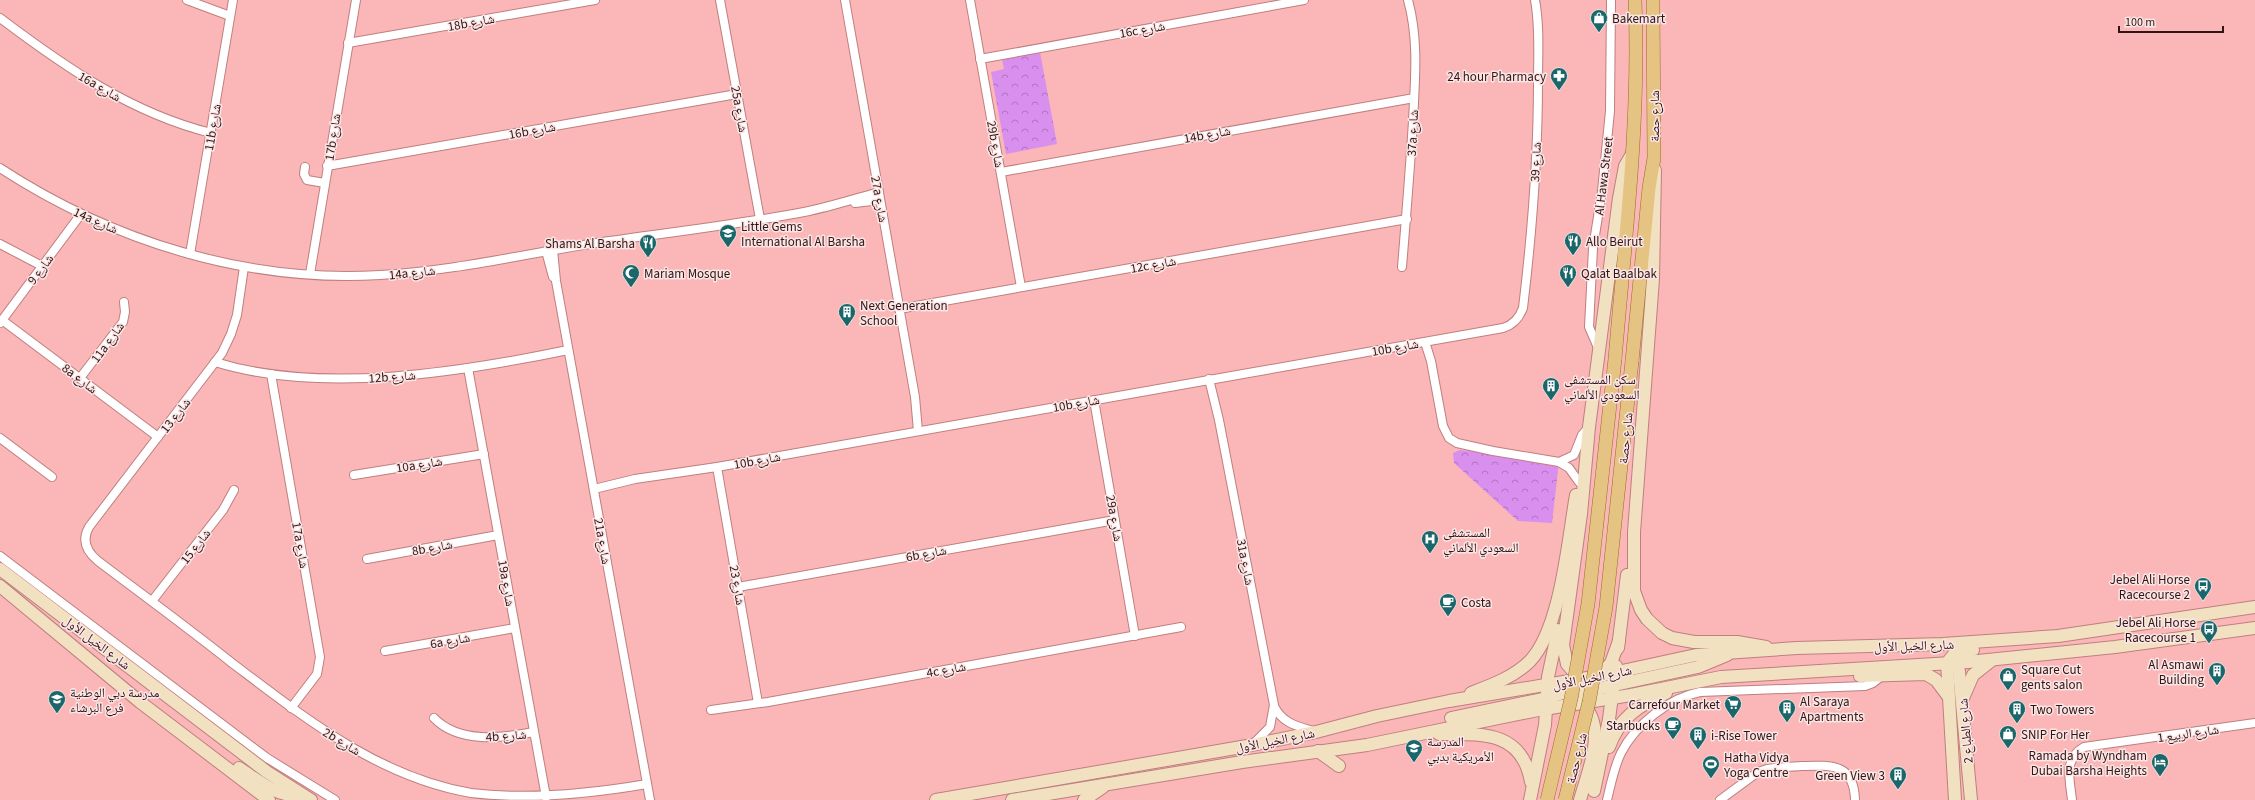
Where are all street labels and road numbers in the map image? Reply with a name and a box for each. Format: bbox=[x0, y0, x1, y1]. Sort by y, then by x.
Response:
street label: 18b شارع bbox=[446, 10, 496, 36]
street label: 16c شارع bbox=[1118, 17, 1166, 43]
street label: 16a شارع bbox=[75, 67, 124, 106]
street label: 25a شارع bbox=[726, 85, 752, 134]
street label: شارع حصة bbox=[1646, 90, 1664, 142]
street label: 11b شارع bbox=[200, 102, 226, 152]
street label: 37a شارع bbox=[1403, 109, 1423, 157]
street label: 17b شارع bbox=[320, 112, 346, 162]
street label: 16b شارع bbox=[507, 118, 557, 144]
street label: 29b شارع bbox=[982, 119, 1008, 169]
street label: 14b شارع bbox=[1182, 122, 1232, 148]
street label: Al Hawa Street bbox=[1590, 135, 1618, 216]
street label: شارع 39 bbox=[1526, 141, 1546, 183]
street label: 27a شارع bbox=[866, 175, 892, 224]
street label: 14a شارع bbox=[71, 203, 121, 239]
street label: شارع 9 bbox=[23, 251, 58, 289]
street label: 12c شارع bbox=[1129, 252, 1177, 278]
street label: 14a شارع bbox=[388, 262, 436, 284]
street label: 11a شارع bbox=[87, 318, 129, 367]
street label: 10b شارع bbox=[1370, 335, 1420, 361]
street label: 8a شارع bbox=[58, 359, 101, 398]
street label: 12b شارع bbox=[368, 366, 416, 388]
street label: 10b شارع bbox=[1051, 391, 1101, 417]
street label: شارع 13 bbox=[156, 394, 195, 437]
street label: شارع حصة bbox=[1614, 412, 1638, 465]
street label: 10b شارع bbox=[732, 448, 782, 474]
street label: 10a شارع bbox=[395, 452, 444, 478]
street label: 29a شارع bbox=[1101, 494, 1127, 543]
street label: 21a شارع bbox=[589, 517, 615, 566]
street label: 17a شارع bbox=[287, 521, 313, 570]
street label: شارع 15 bbox=[176, 525, 215, 568]
street label: 8b شارع bbox=[410, 536, 454, 560]
street label: 31a شارع bbox=[1232, 538, 1258, 587]
street label: 6b شارع bbox=[904, 542, 948, 566]
street label: 19a شارع bbox=[493, 559, 519, 608]
street label: شارع 23 bbox=[725, 564, 749, 607]
street label: شارع الخيل الأول bbox=[59, 611, 134, 674]
street label: 6a شارع bbox=[429, 629, 472, 653]
street label: شارع الخيل الأول bbox=[1874, 636, 1955, 656]
street label: 4c شارع bbox=[925, 658, 967, 682]
street label: شارع الخيل الأول bbox=[1551, 661, 1633, 694]
street label: شارع الطباع 2 bbox=[1954, 698, 1978, 764]
street label: شارع الربيع 1 bbox=[2156, 721, 2220, 747]
street label: 2b شارع bbox=[319, 724, 364, 760]
street label: شارع الخيل الأول bbox=[1234, 724, 1316, 757]
street label: 4b شارع bbox=[485, 726, 527, 746]
street label: شارع حصة bbox=[1562, 731, 1592, 785]

